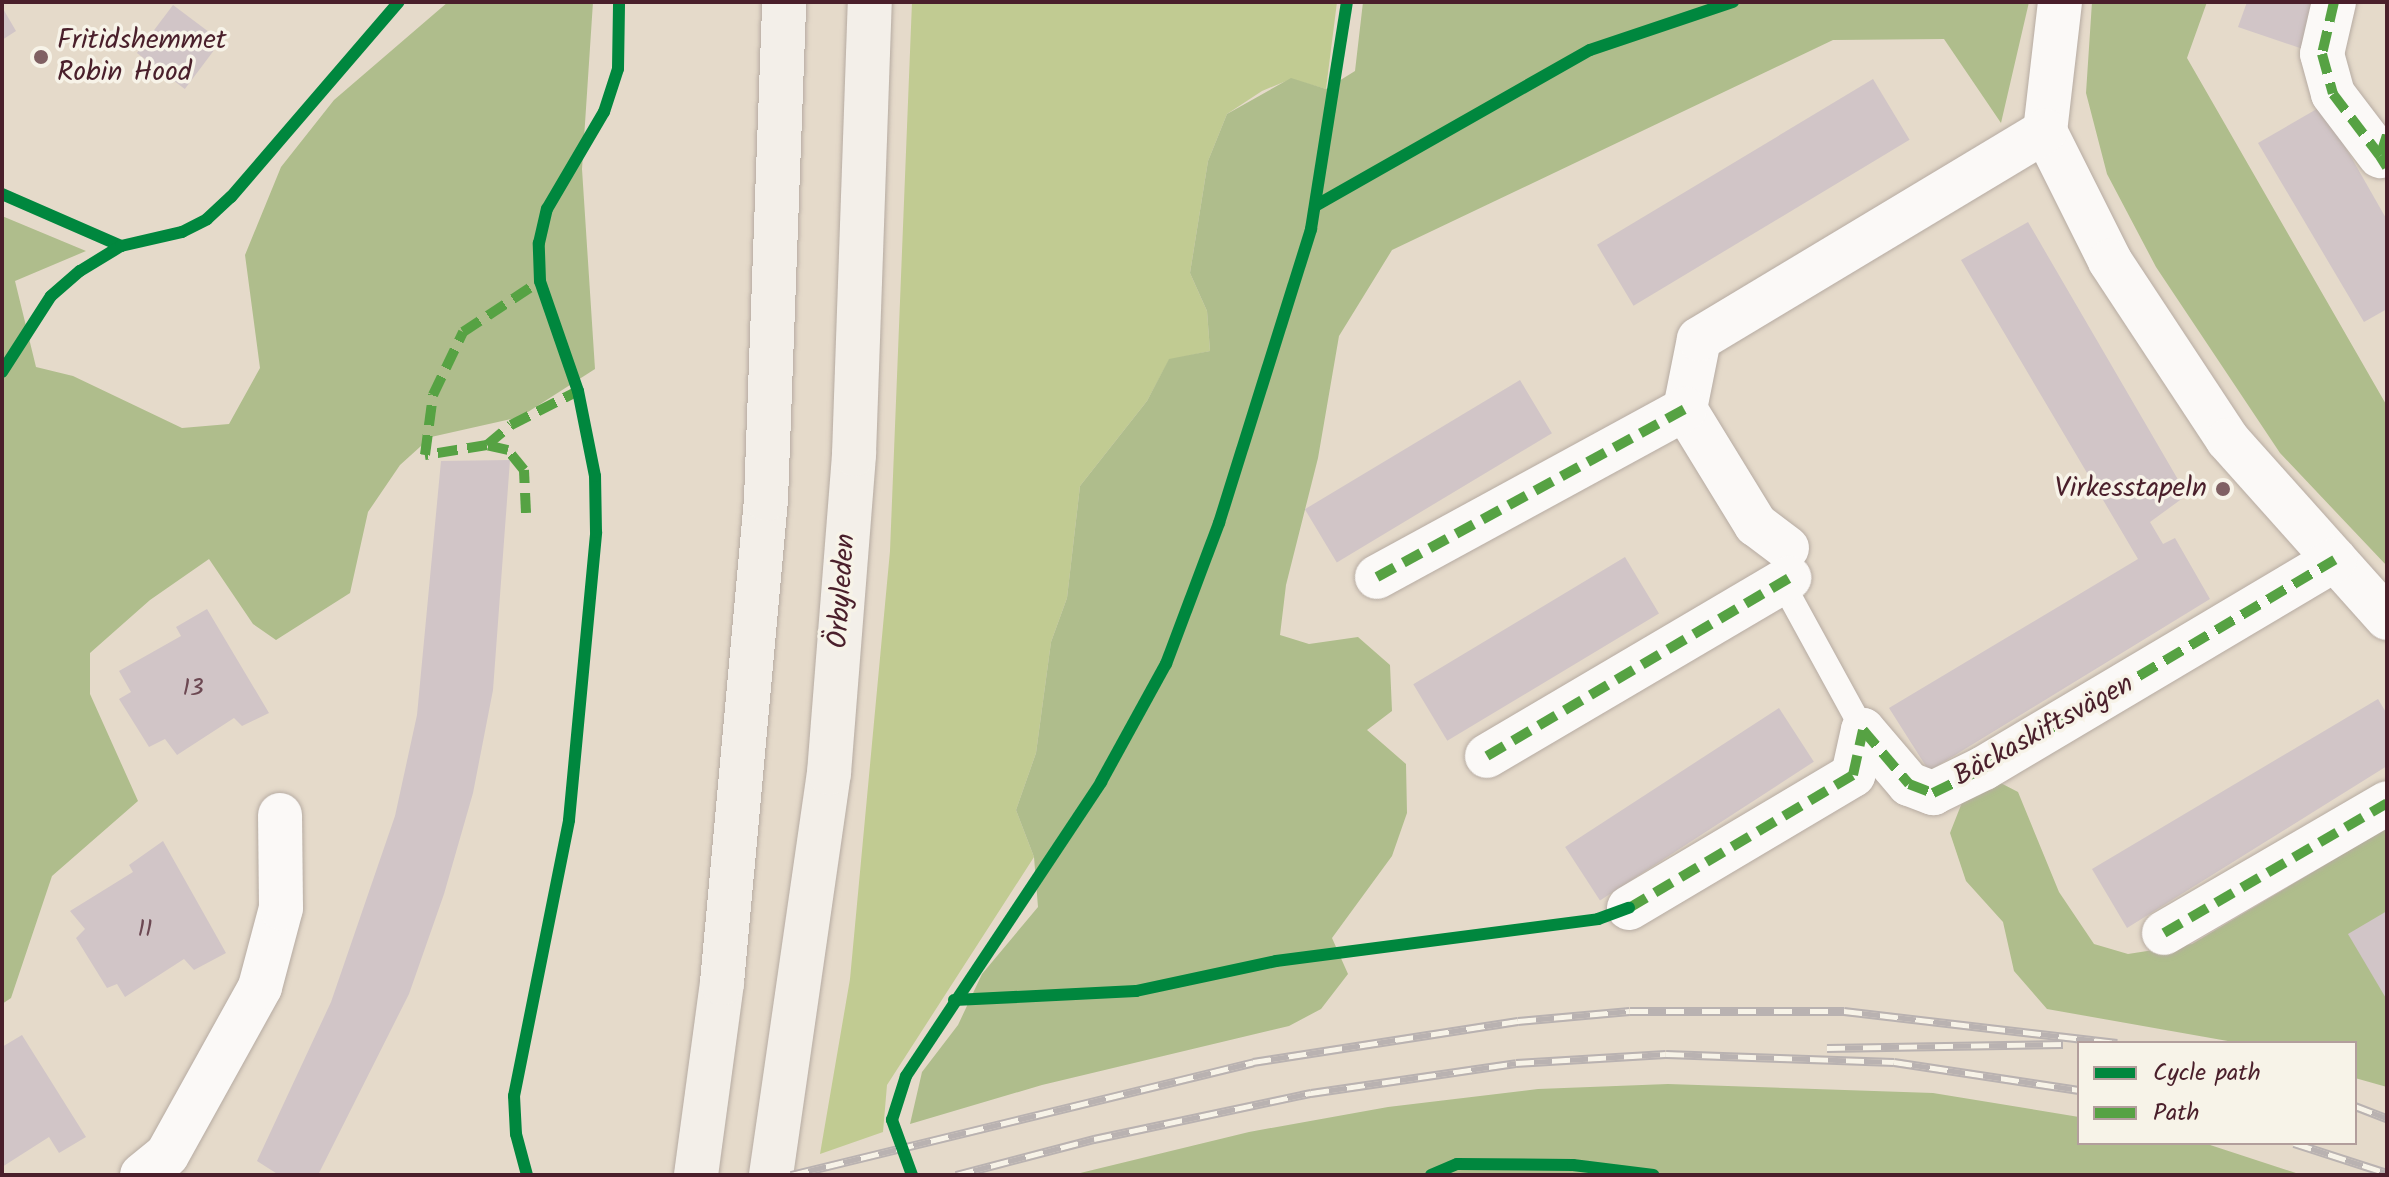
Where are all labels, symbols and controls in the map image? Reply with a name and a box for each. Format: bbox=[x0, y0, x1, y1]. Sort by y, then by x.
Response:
place label: Fritidshemmet Robin Hood bbox=[57, 24, 227, 90]
marker: Fritidshemmet Robin Hood bbox=[32, 48, 50, 66]
place label: Virkesstapeln bbox=[2055, 472, 2207, 506]
marker: Virkesstapeln bbox=[2214, 480, 2232, 498]
street label: Örbyleden bbox=[822, 532, 864, 650]
street label: Bäckaskiftsvägen bbox=[1948, 668, 2140, 794]
house number: 13 bbox=[182, 675, 204, 703]
house number: 11 bbox=[137, 916, 153, 944]
legend bbox=[2077, 1041, 2357, 1145]
text: Cycle path bbox=[2153, 1054, 2261, 1093]
text: Path bbox=[2153, 1094, 2199, 1133]

